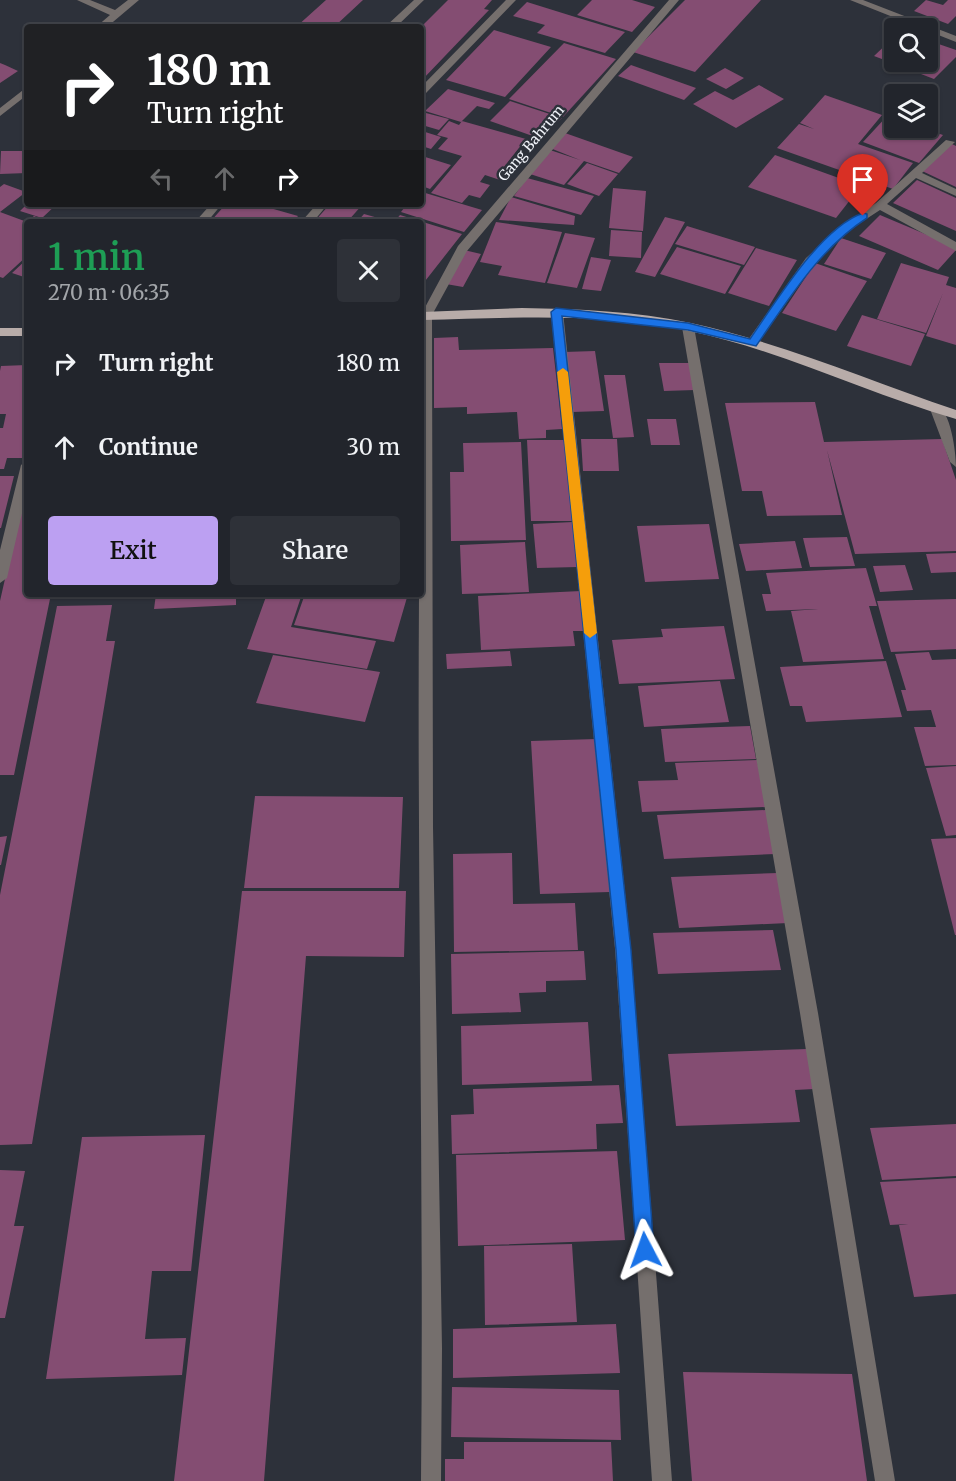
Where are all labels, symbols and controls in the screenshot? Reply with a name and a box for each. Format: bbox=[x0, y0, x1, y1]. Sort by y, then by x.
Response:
map controls bbox=[884, 18, 938, 138]
button: search bbox=[884, 18, 938, 72]
text: 180 m bbox=[147, 44, 271, 96]
icon: right bbox=[48, 48, 126, 126]
button: layers bbox=[884, 84, 938, 138]
text: Turn right bbox=[147, 96, 284, 130]
street label: Gang Bahrum bbox=[494, 101, 568, 185]
pin bbox=[837, 154, 888, 216]
icon: left bbox=[145, 162, 178, 195]
icon: ahead bbox=[208, 162, 241, 195]
icon: right bbox=[271, 162, 304, 195]
icon: arrive bbox=[846, 163, 879, 196]
text: 1 min bbox=[48, 235, 145, 280]
button: close bbox=[337, 239, 400, 302]
text: 270 m · 06:35 bbox=[48, 280, 170, 305]
icon: right bbox=[48, 347, 81, 380]
text: Turn right bbox=[99, 349, 213, 377]
text: 180 m bbox=[336, 349, 400, 377]
icon: ahead bbox=[48, 431, 81, 464]
text: Continue bbox=[99, 433, 198, 461]
text: 30 m bbox=[346, 433, 400, 461]
button: Exit bbox=[48, 516, 218, 585]
button: Share bbox=[230, 516, 400, 585]
position arrow bbox=[613, 1218, 677, 1282]

